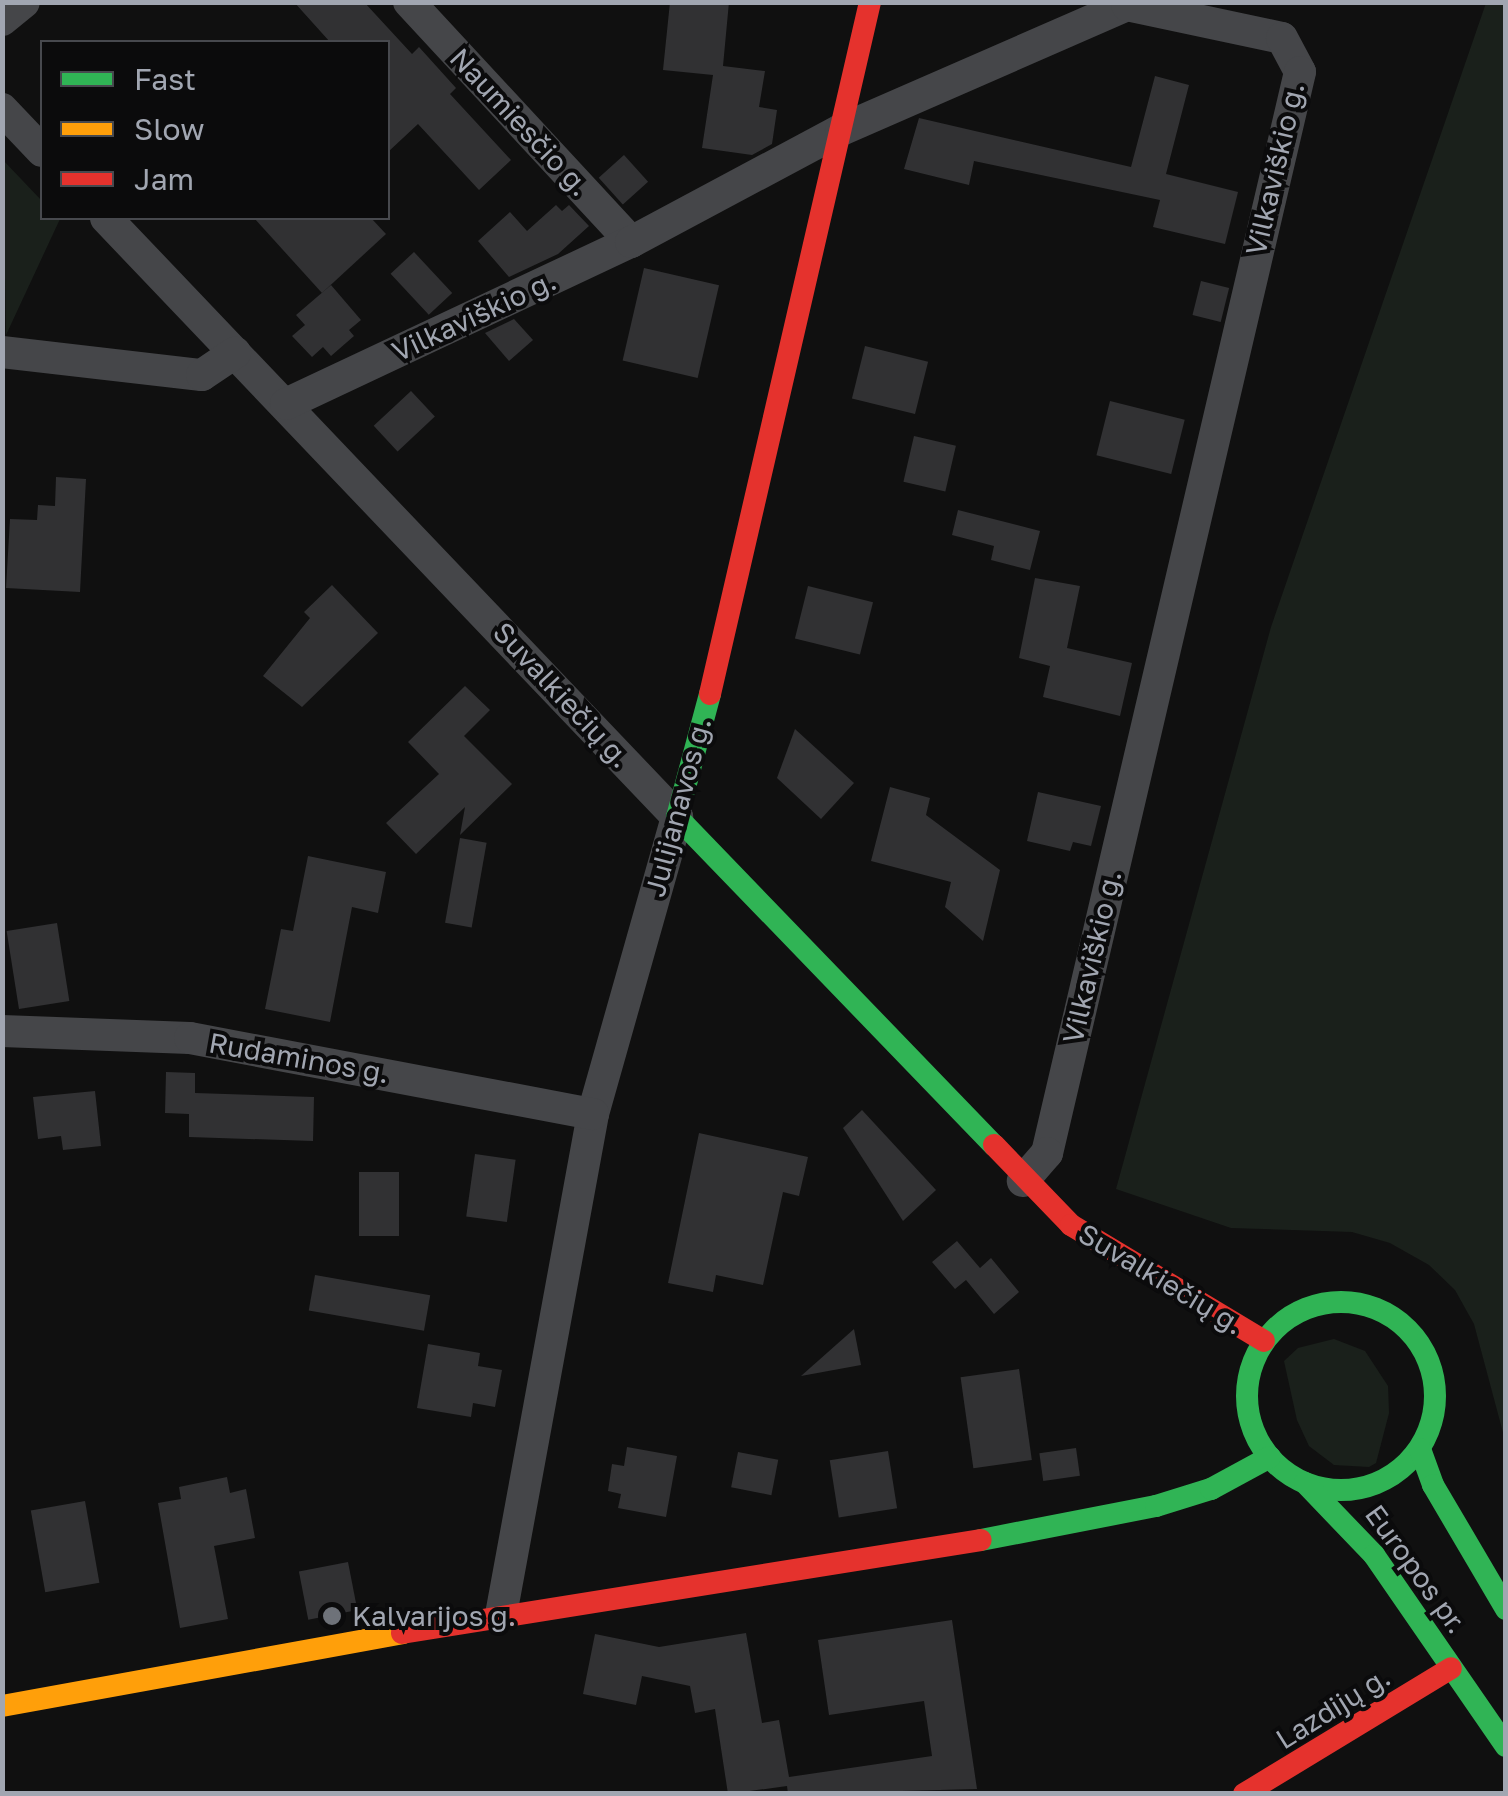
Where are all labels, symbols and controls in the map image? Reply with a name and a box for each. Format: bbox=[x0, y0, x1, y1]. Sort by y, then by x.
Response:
legend bbox=[40, 40, 390, 220]
street label: Naumiesčio g. bbox=[443, 41, 597, 203]
text: Fast bbox=[134, 61, 196, 97]
street label: Vilkaviškio g. bbox=[1239, 79, 1311, 259]
text: Slow bbox=[134, 111, 205, 147]
text: Jam bbox=[134, 161, 194, 197]
street label: Vilkaviškio g. bbox=[387, 263, 561, 369]
street label: Suvalkiečių g. bbox=[486, 615, 638, 775]
street label: Julijanavos g. bbox=[638, 714, 718, 900]
street label: Vilkaviškio g. bbox=[1056, 867, 1128, 1047]
street label: Rudaminos g. bbox=[206, 1026, 392, 1090]
street label: Suvalkiečių g. bbox=[1072, 1217, 1250, 1341]
street label: Europos pr. bbox=[1358, 1498, 1474, 1640]
place label: Kalvarijos g. bbox=[352, 1599, 516, 1633]
marker: Kalvarijos g. bbox=[321, 1605, 343, 1627]
street label: Lazdijų g. bbox=[1270, 1660, 1396, 1756]

